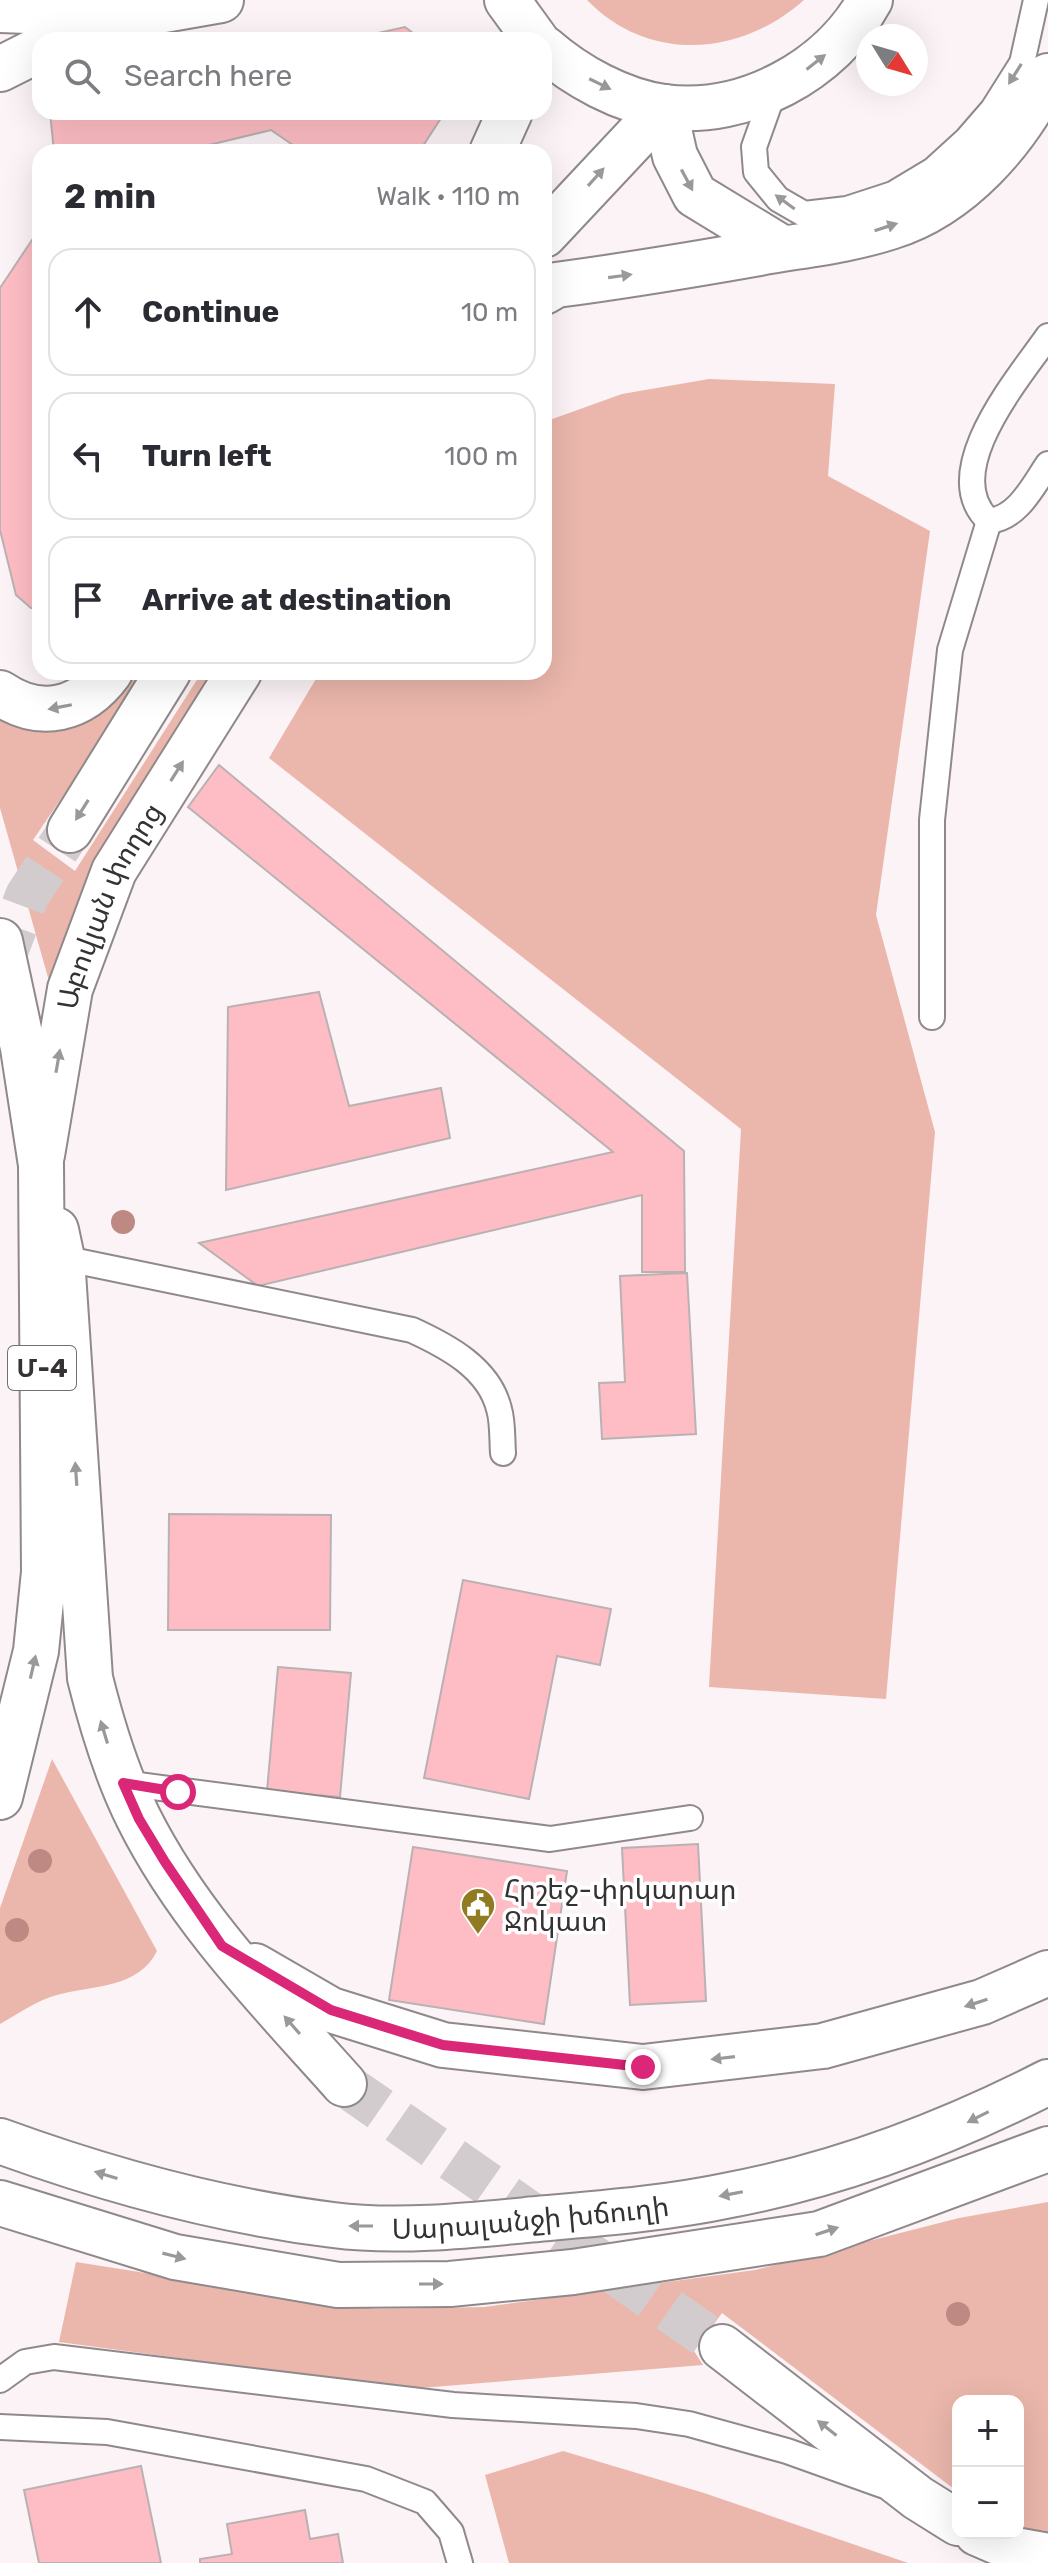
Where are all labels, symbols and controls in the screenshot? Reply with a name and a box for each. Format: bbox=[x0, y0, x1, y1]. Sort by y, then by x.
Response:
north arrow bbox=[856, 24, 928, 96]
search box bbox=[32, 32, 552, 120]
icon: search bbox=[60, 54, 104, 98]
one-way arrow bbox=[806, 55, 826, 71]
text: Search here bbox=[124, 58, 292, 94]
one-way arrow bbox=[1008, 63, 1023, 86]
one-way arrow bbox=[589, 78, 612, 91]
one-way arrow bbox=[587, 168, 604, 188]
one-way arrow bbox=[681, 169, 694, 192]
text: 2 min bbox=[64, 176, 156, 217]
text: Walk · 110 m bbox=[376, 181, 520, 212]
one-way arrow bbox=[774, 194, 796, 210]
one-way arrow bbox=[874, 221, 898, 233]
one-way arrow bbox=[607, 269, 632, 282]
icon: ahead bbox=[66, 290, 110, 334]
text: Continue bbox=[142, 294, 279, 330]
text: 10 m bbox=[461, 297, 518, 328]
icon: left bbox=[66, 434, 110, 478]
text: Turn left bbox=[142, 438, 272, 474]
text: 100 m bbox=[444, 441, 518, 472]
icon: arrive bbox=[66, 578, 110, 622]
text: Arrive at destination bbox=[142, 582, 452, 618]
one-way arrow bbox=[47, 702, 72, 714]
one-way arrow bbox=[169, 761, 184, 782]
street label: Աբովյան փողոց bbox=[50, 797, 169, 1012]
one-way arrow bbox=[75, 799, 90, 820]
one-way arrow bbox=[52, 1048, 65, 1073]
road number: Մ-4 bbox=[8, 1346, 76, 1390]
one-way arrow bbox=[70, 1461, 83, 1486]
one-way arrow bbox=[27, 1654, 40, 1679]
one-way arrow bbox=[97, 1719, 110, 1743]
route start bbox=[160, 1774, 196, 1810]
place label: Հրշեջ-փրկարար Ջոկատ bbox=[504, 1873, 737, 1938]
public building icon: Հրշեջ-փրկարար Ջոկատ bbox=[459, 1886, 497, 1936]
one-way arrow bbox=[964, 1998, 988, 2010]
one-way arrow bbox=[284, 2016, 301, 2036]
route end bbox=[625, 2049, 661, 2085]
one-way arrow bbox=[710, 2052, 735, 2065]
one-way arrow bbox=[967, 2110, 990, 2124]
one-way arrow bbox=[94, 2168, 118, 2181]
street label: Սարալանջի խճուղի bbox=[391, 2189, 671, 2245]
one-way arrow bbox=[718, 2189, 743, 2201]
one-way arrow bbox=[348, 2220, 373, 2232]
one-way arrow bbox=[815, 2224, 839, 2236]
one-way arrow bbox=[161, 2250, 186, 2263]
one-way arrow bbox=[419, 2278, 444, 2290]
map controls bbox=[952, 2395, 1024, 2539]
button: + bbox=[952, 2395, 1024, 2467]
one-way arrow bbox=[817, 2420, 837, 2436]
button: − bbox=[952, 2467, 1024, 2539]

